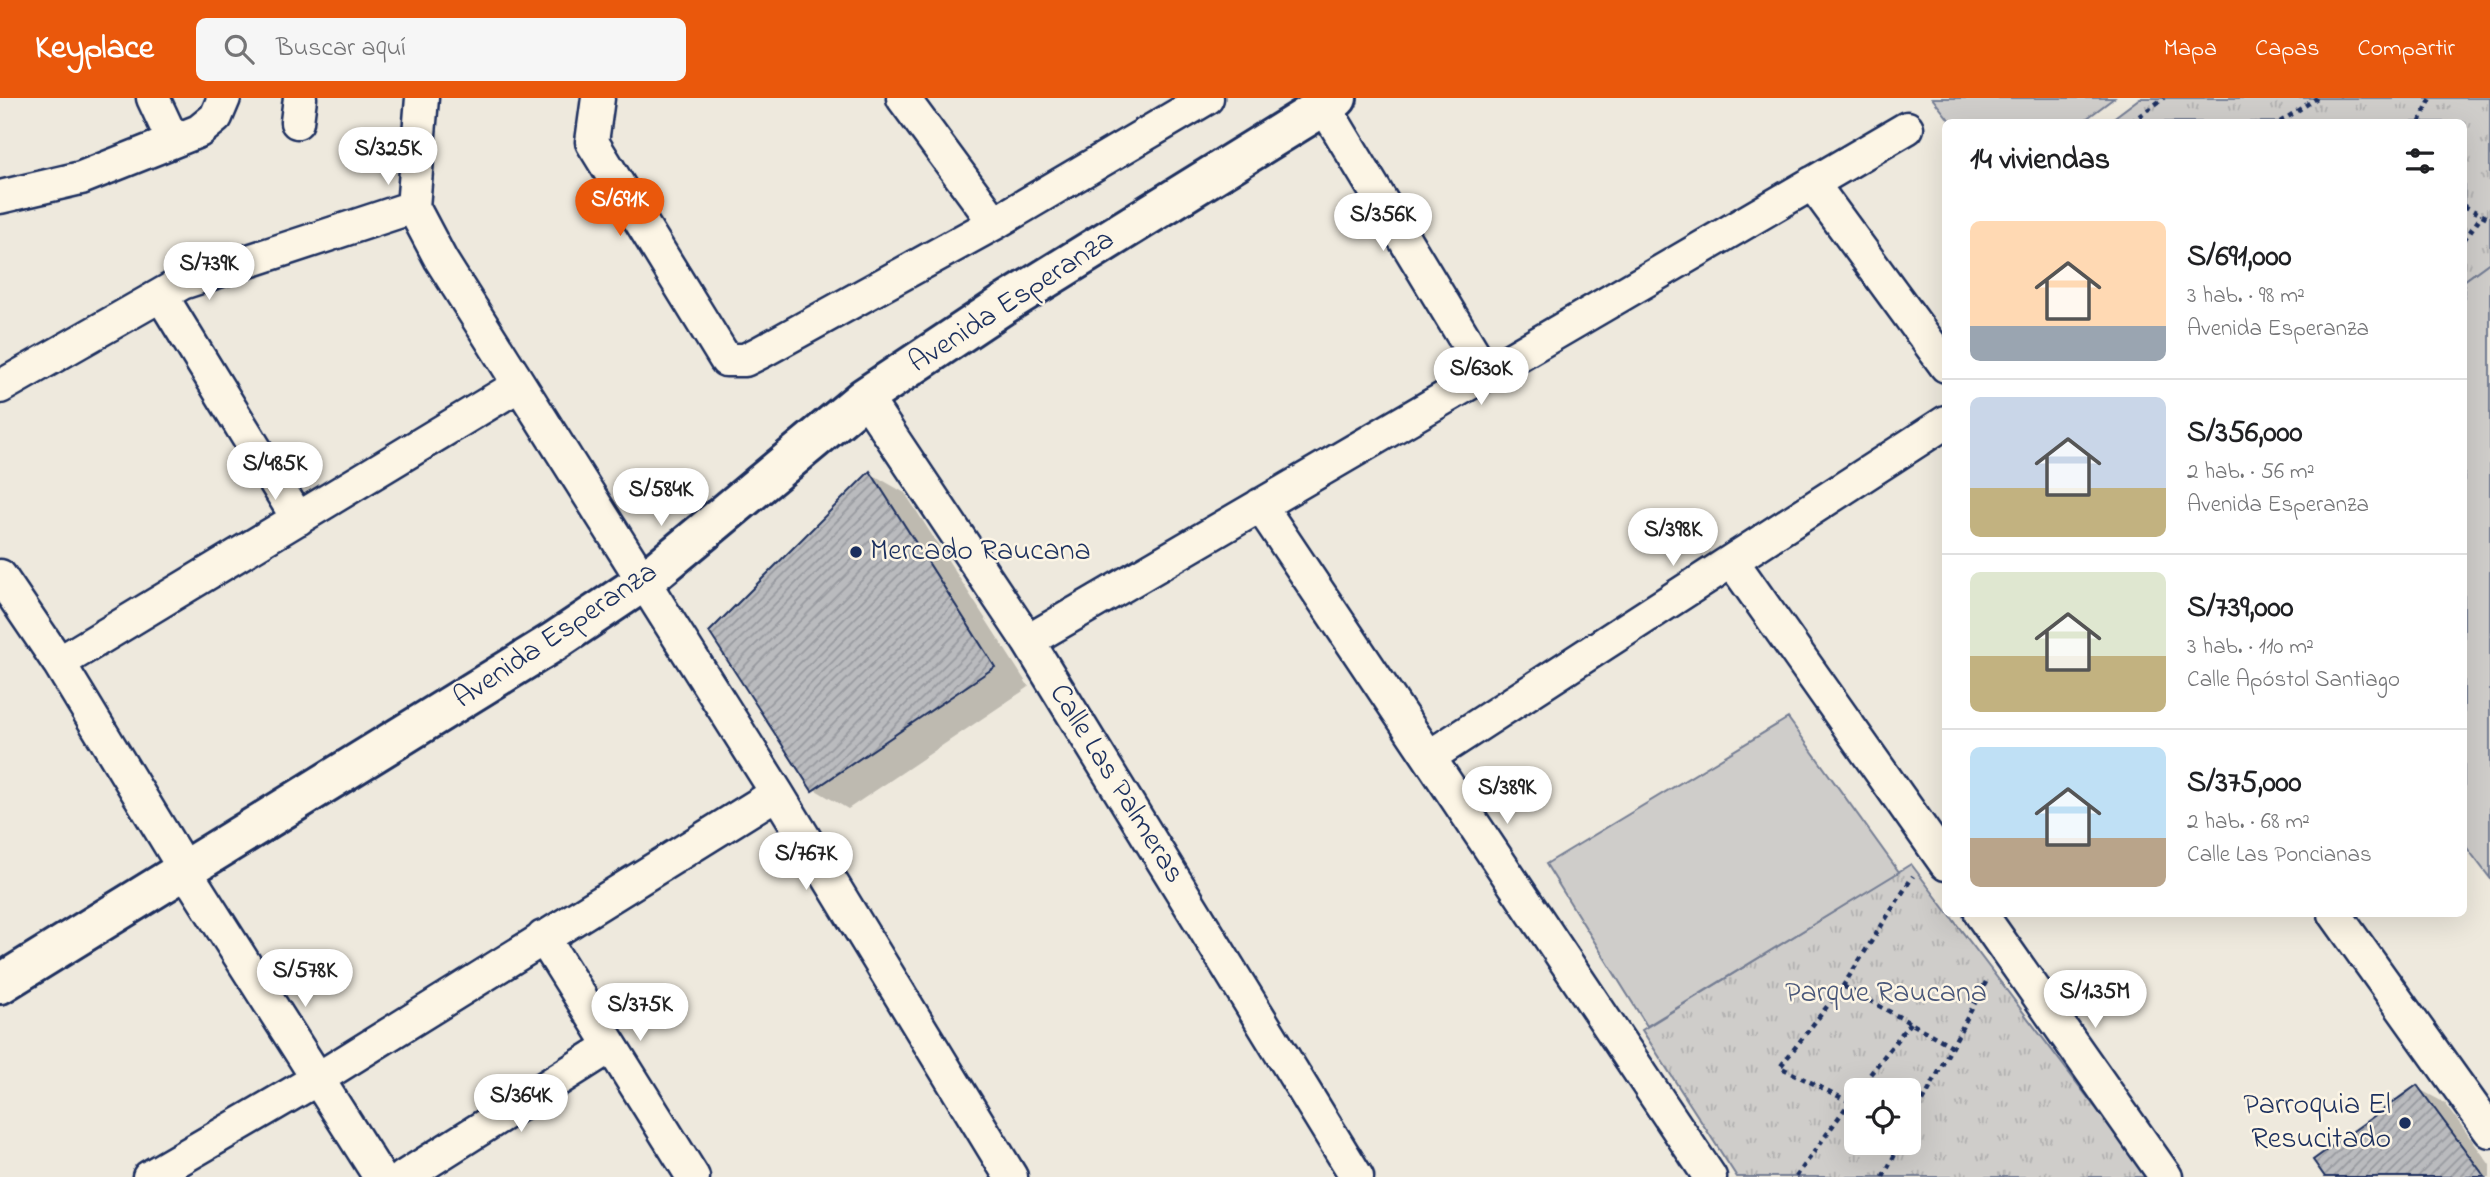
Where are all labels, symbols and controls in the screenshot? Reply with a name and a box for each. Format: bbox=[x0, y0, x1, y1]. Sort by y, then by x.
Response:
search box bbox=[196, 18, 686, 81]
text: Keyplace bbox=[35, 25, 154, 73]
icon: search bbox=[220, 30, 258, 68]
text: Buscar aquí bbox=[276, 30, 406, 68]
text: Mapa bbox=[2164, 32, 2217, 67]
text: Capas bbox=[2255, 32, 2319, 67]
text: Compartir bbox=[2357, 32, 2455, 67]
pin: S/325K bbox=[331, 127, 445, 187]
text: S/325K bbox=[354, 133, 422, 166]
text: 14 viviendas bbox=[1970, 139, 2110, 183]
icon: filters bbox=[2401, 142, 2439, 180]
pin: S/691K bbox=[563, 178, 677, 238]
text: S/691K bbox=[591, 184, 649, 217]
pin: S/356K bbox=[1326, 194, 1440, 253]
text: S/356K bbox=[1350, 199, 1416, 232]
street label: Avenida Esperanza bbox=[900, 219, 1124, 385]
text: S/691,000 bbox=[2187, 236, 2291, 280]
pin: S/739K bbox=[152, 242, 266, 302]
text: S/739K bbox=[180, 248, 238, 281]
icon: home bbox=[2026, 249, 2110, 333]
text: 3 hab. · 98 m² bbox=[2187, 280, 2305, 313]
text: Avenida Esperanza bbox=[2187, 313, 2369, 346]
pin: S/630K bbox=[1424, 348, 1538, 407]
text: S/630K bbox=[1450, 353, 1512, 386]
text: S/356,000 bbox=[2187, 412, 2302, 456]
icon: home bbox=[2026, 425, 2110, 509]
pin: S/485K bbox=[218, 442, 332, 502]
text: S/485K bbox=[243, 448, 307, 481]
text: 2 hab. · 56 m² bbox=[2187, 456, 2314, 489]
pin: S/584K bbox=[604, 468, 718, 528]
text: S/584K bbox=[629, 474, 693, 507]
text: Avenida Esperanza bbox=[2187, 489, 2369, 522]
pin: S/398K bbox=[1616, 508, 1730, 568]
text: S/398K bbox=[1644, 514, 1702, 547]
place label: Mercado Raucana bbox=[870, 530, 1091, 574]
marker: Mercado Raucana bbox=[848, 544, 864, 560]
street label: Avenida Esperanza bbox=[445, 551, 667, 721]
text: S/739,000 bbox=[2187, 587, 2293, 631]
icon: home bbox=[2026, 600, 2110, 684]
text: 3 hab. · 110 m² bbox=[2187, 631, 2314, 664]
text: Calle Apóstol Santiago bbox=[2187, 664, 2400, 697]
street label: Calle Las Palmeras bbox=[1037, 676, 1195, 892]
text: S/375,000 bbox=[2187, 762, 2302, 806]
pin: S/389K bbox=[1450, 766, 1564, 826]
text: S/389K bbox=[1478, 772, 1536, 805]
icon: home bbox=[2026, 775, 2110, 859]
text: 2 hab. · 68 m² bbox=[2187, 806, 2310, 839]
pin: S/767K bbox=[749, 832, 863, 892]
text: S/767K bbox=[775, 838, 837, 871]
text: Calle Las Poncianas bbox=[2187, 839, 2372, 872]
pin: S/578K bbox=[248, 950, 362, 1009]
text: S/578K bbox=[273, 955, 337, 988]
pin: S/1.35M bbox=[2030, 970, 2160, 1030]
park label: Parque Raucana bbox=[1785, 972, 1987, 1016]
text: S/1.35M bbox=[2060, 976, 2130, 1009]
pin: S/375K bbox=[583, 984, 697, 1043]
text: S/375K bbox=[607, 989, 673, 1022]
pin: S/364K bbox=[464, 1074, 578, 1134]
map controls bbox=[1844, 1078, 1921, 1155]
button: locate bbox=[1844, 1078, 1921, 1155]
text: S/364K bbox=[490, 1080, 552, 1113]
place label: Parroquia El Resucitado bbox=[2243, 1084, 2391, 1162]
marker: Parroquia El Resucitado bbox=[2397, 1115, 2413, 1131]

